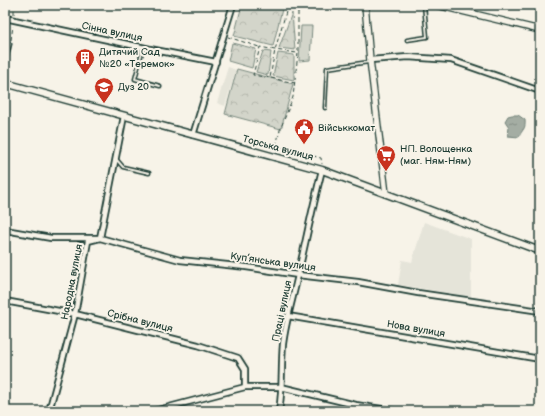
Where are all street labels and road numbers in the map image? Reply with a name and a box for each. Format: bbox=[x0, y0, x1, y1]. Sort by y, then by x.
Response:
street label: Сінна вулиця bbox=[81, 20, 144, 44]
street label: Торська вулиця bbox=[241, 133, 315, 163]
street label: Народна вулиця bbox=[59, 243, 85, 321]
street label: Куп’янська вулиця bbox=[230, 250, 317, 274]
street label: Праці вулиця bbox=[270, 279, 294, 343]
street label: Срібна вулиця bbox=[106, 307, 174, 335]
street label: Нова вулиця bbox=[386, 318, 447, 340]

